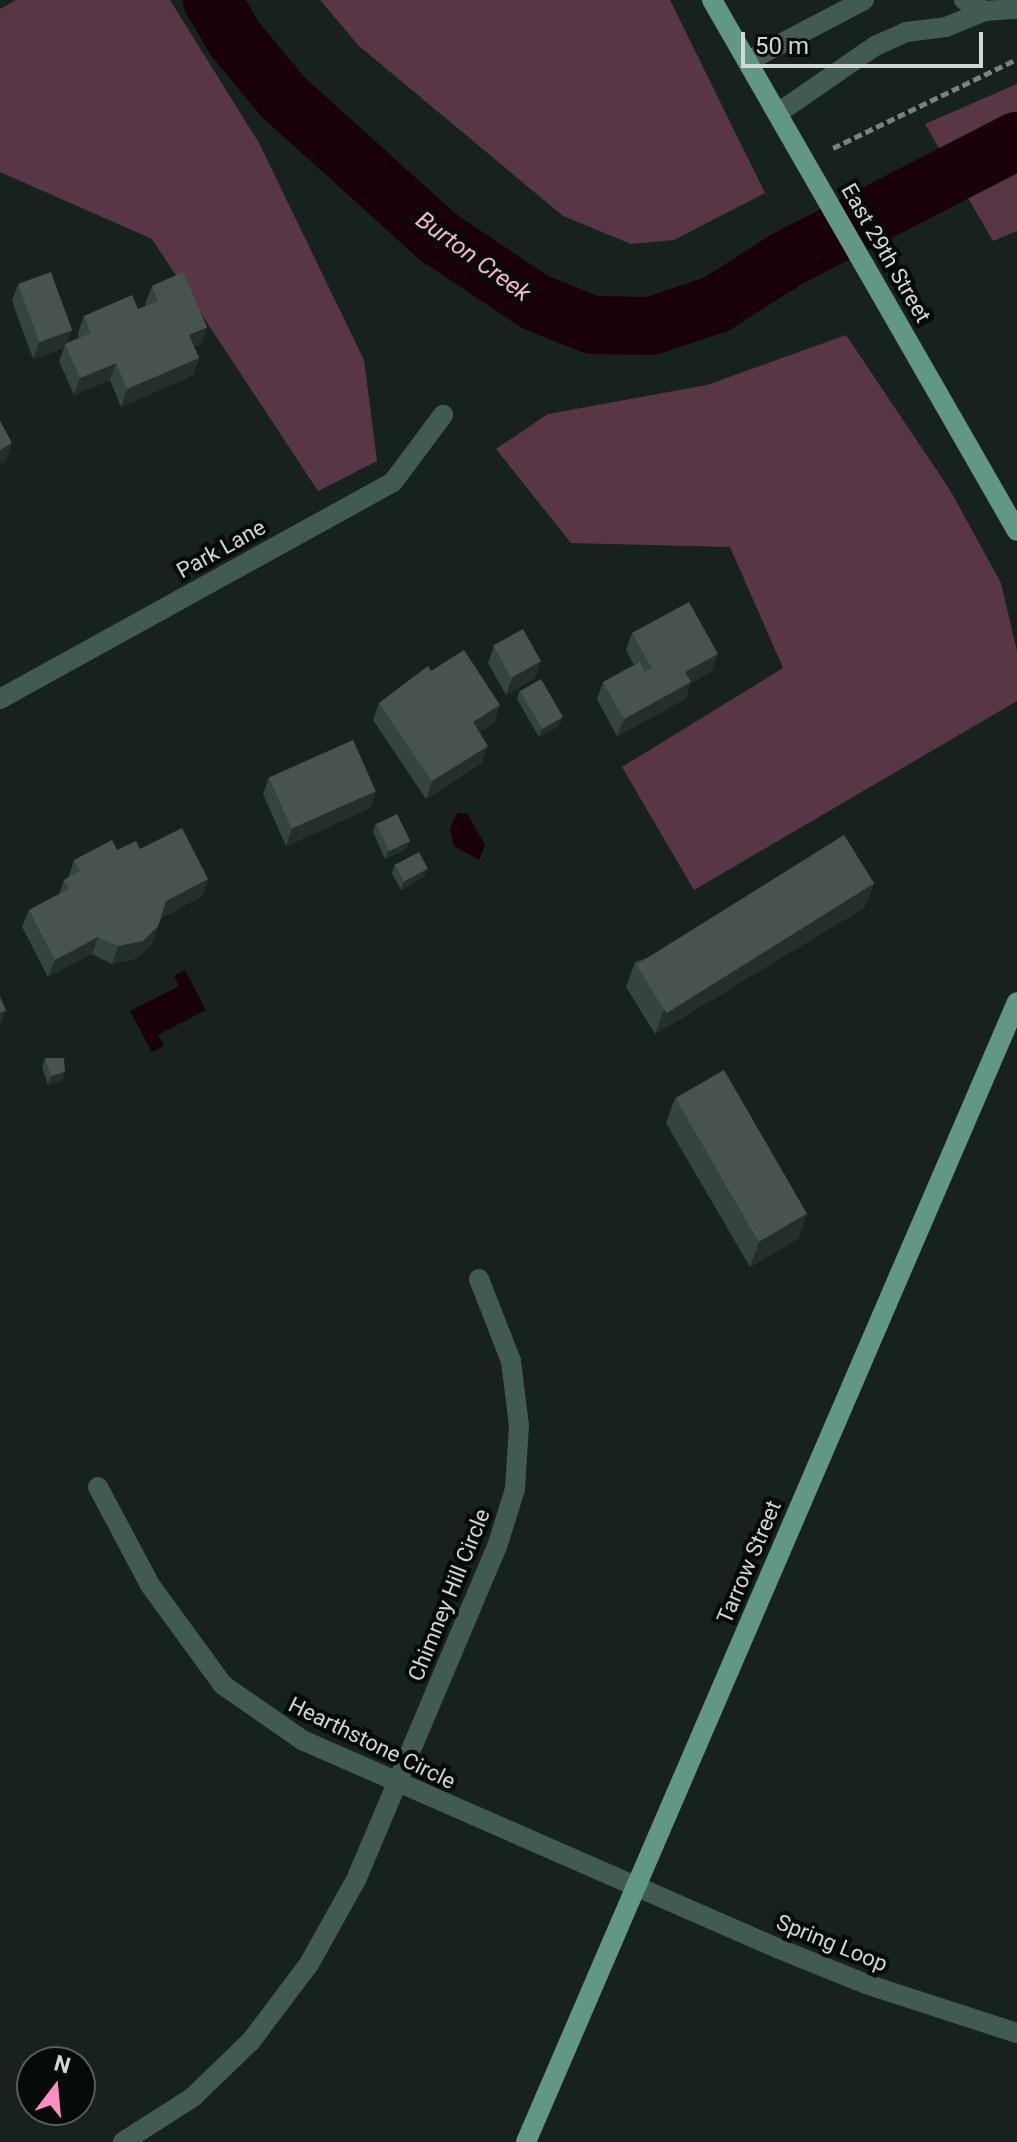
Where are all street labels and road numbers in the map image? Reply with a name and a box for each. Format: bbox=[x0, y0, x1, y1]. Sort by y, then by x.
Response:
street label: East 29th Street bbox=[836, 179, 936, 327]
street label: Park Lane bbox=[172, 514, 270, 584]
street label: Tarrow Street bbox=[711, 1496, 787, 1628]
street label: Chimney Hill Circle bbox=[402, 1505, 496, 1685]
street label: Hearthstone Circle bbox=[284, 1691, 460, 1795]
street label: Spring Loop bbox=[773, 1909, 891, 1977]

